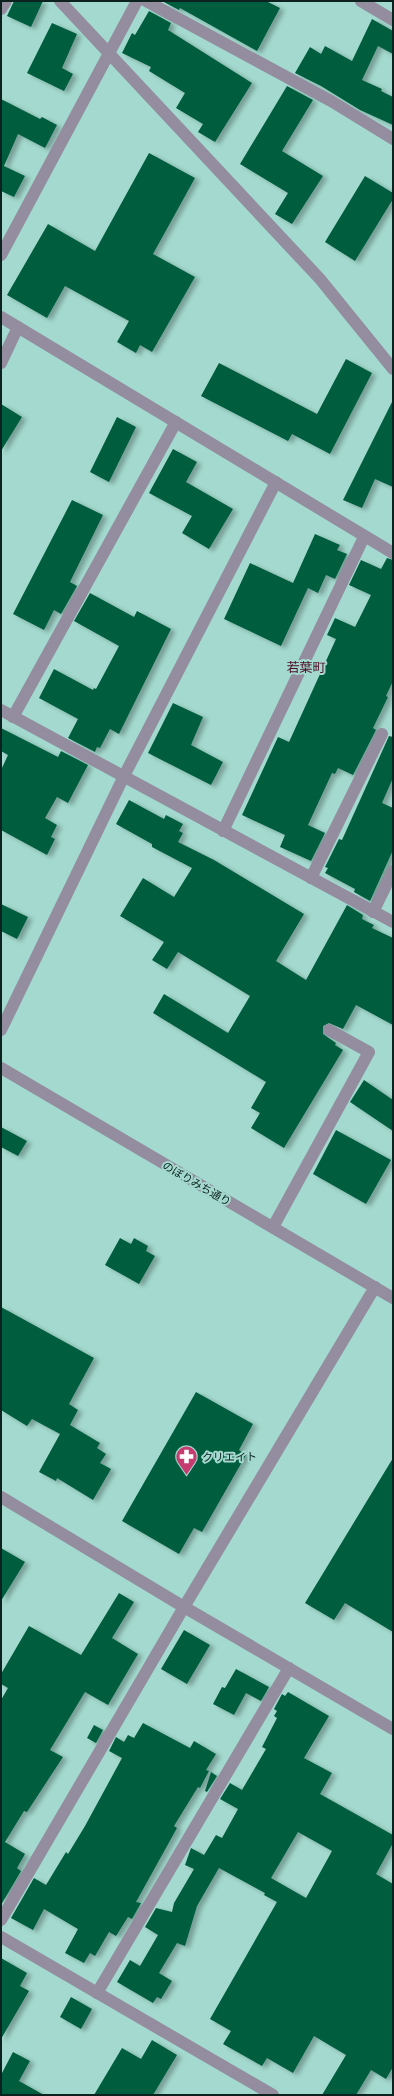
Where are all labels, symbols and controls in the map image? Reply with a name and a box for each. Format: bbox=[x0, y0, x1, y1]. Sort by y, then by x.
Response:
district label: 若葉町 bbox=[286, 659, 326, 675]
street label: のぼりみち通り bbox=[160, 1158, 234, 1208]
pharmacy icon: クリエイト bbox=[174, 1443, 200, 1476]
place label: クリエイト bbox=[202, 1450, 257, 1463]

